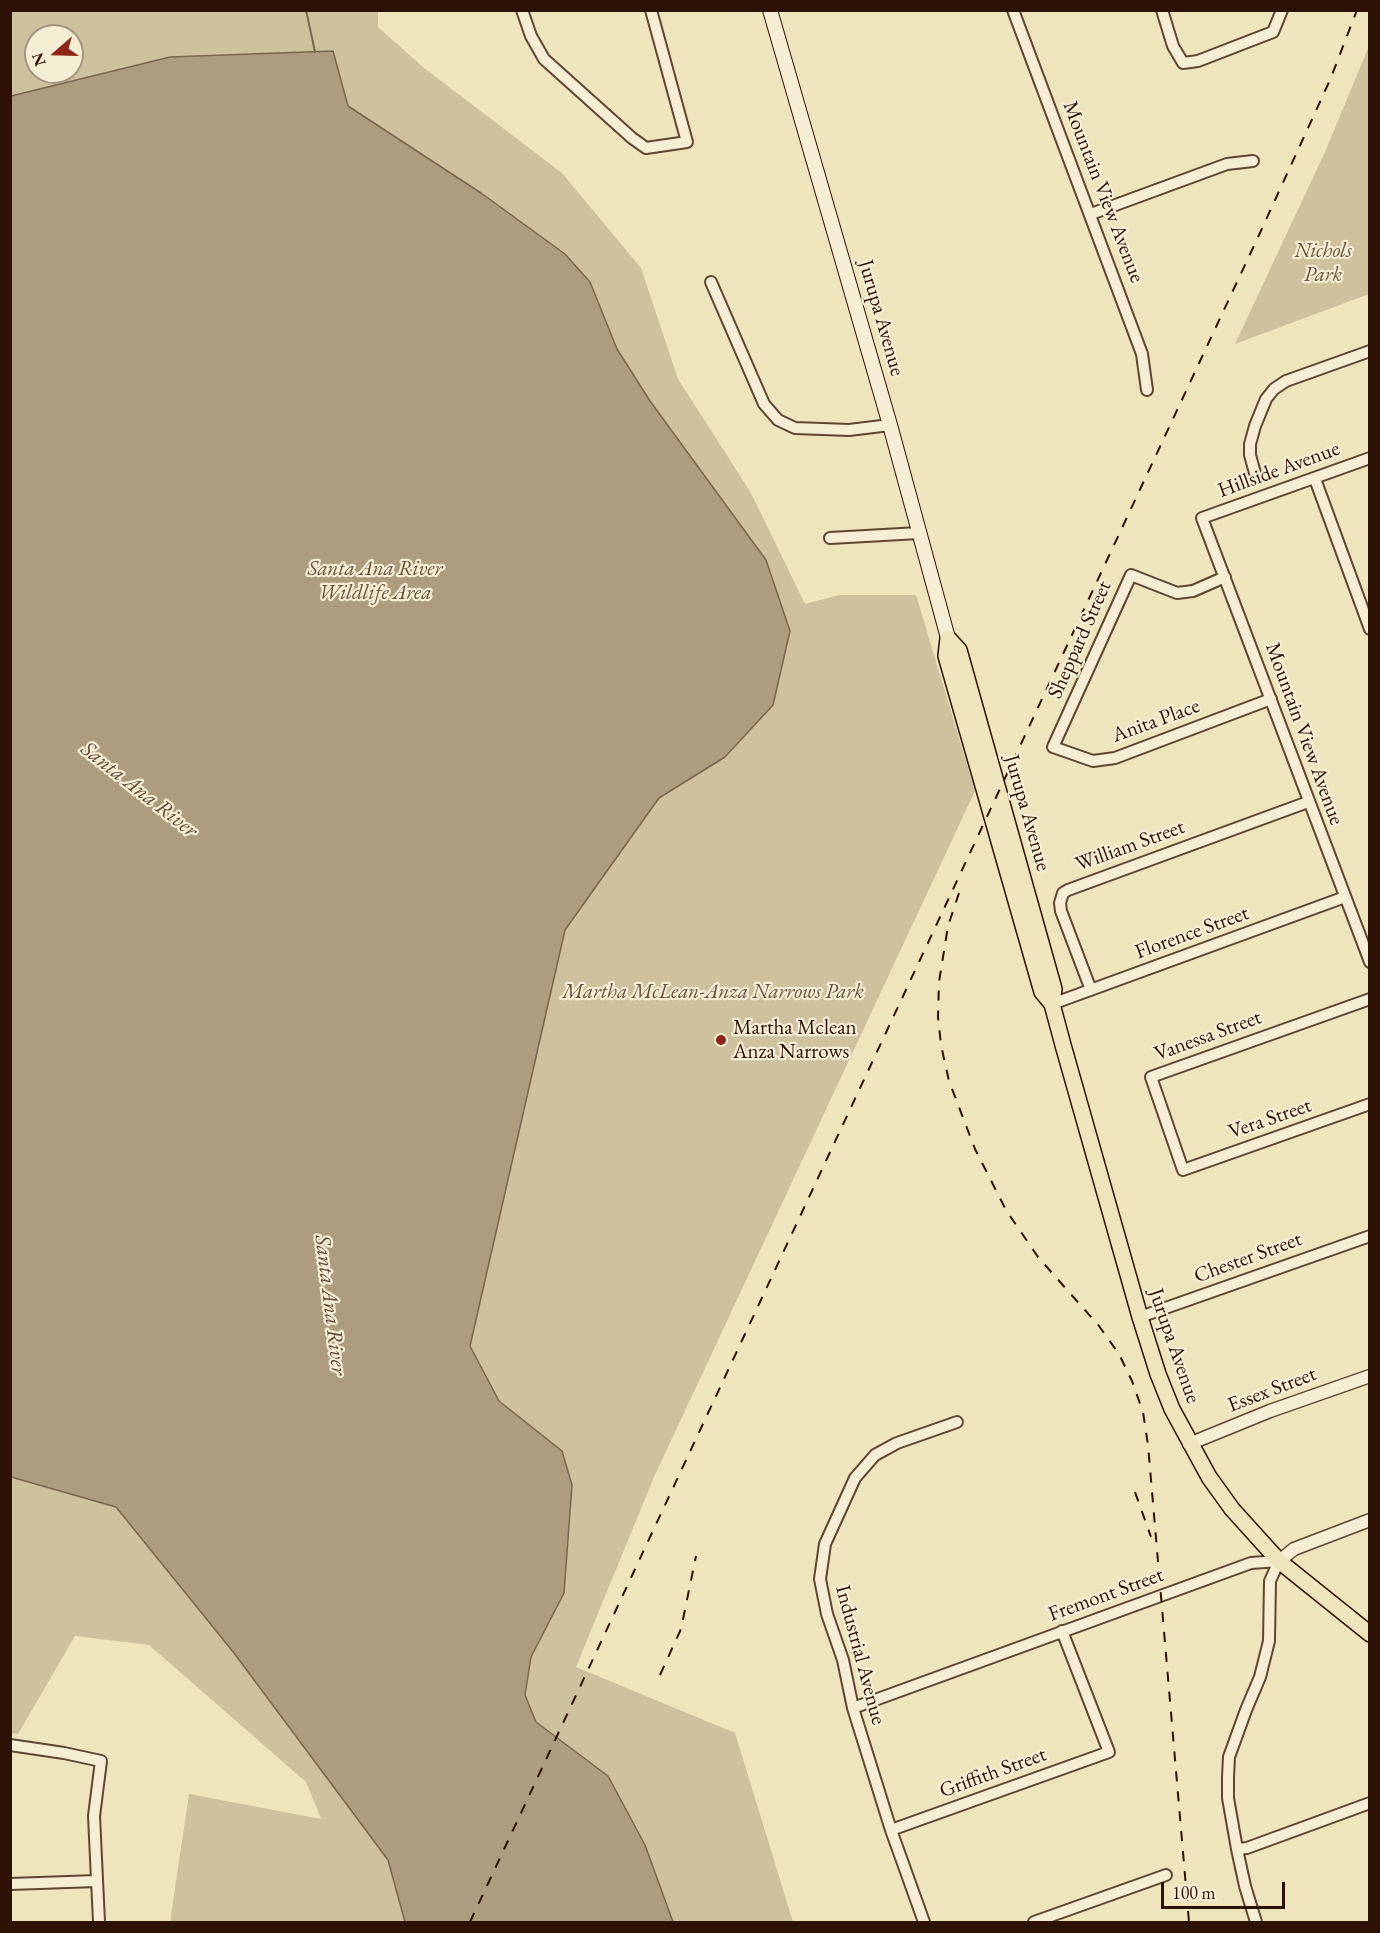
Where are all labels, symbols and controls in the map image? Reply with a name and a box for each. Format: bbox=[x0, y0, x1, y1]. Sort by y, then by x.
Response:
north arrow bbox=[24, 24, 84, 84]
text: N bbox=[26, 50, 51, 69]
street label: Mountain View Avenue bbox=[1057, 98, 1149, 286]
park label: Nichols Park bbox=[1294, 238, 1352, 288]
street label: Jurupa Avenue bbox=[852, 257, 910, 379]
street label: Hillside Avenue bbox=[1215, 436, 1343, 504]
park label: Santa Ana River Wildlife Area bbox=[308, 556, 442, 606]
street label: Sheppard Street bbox=[1043, 577, 1117, 703]
street label: Mountain View Avenue bbox=[1259, 639, 1349, 829]
street label: Anita Place bbox=[1109, 694, 1203, 748]
water label: Santa Ana River bbox=[75, 736, 203, 844]
street label: Jurupa Avenue bbox=[998, 752, 1056, 874]
street label: William Street bbox=[1072, 815, 1188, 877]
street label: Florence Street bbox=[1132, 901, 1252, 965]
park label: Martha McLean-Anza Narrows Park bbox=[562, 979, 864, 1005]
street label: Vanessa Street bbox=[1151, 1005, 1265, 1067]
place label: Martha Mclean Anza Narrows bbox=[733, 1015, 857, 1065]
marker: Martha Mclean Anza Narrows bbox=[714, 1033, 728, 1047]
street label: Vera Street bbox=[1225, 1093, 1315, 1145]
street label: Chester Street bbox=[1191, 1227, 1305, 1289]
water label: Santa Ana River bbox=[308, 1233, 352, 1377]
street label: Jurupa Avenue bbox=[1143, 1285, 1205, 1407]
street label: Essex Street bbox=[1224, 1362, 1320, 1418]
street label: Fremont Street bbox=[1045, 1563, 1167, 1627]
street label: Industrial Avenue bbox=[829, 1583, 891, 1727]
street label: Griffith Street bbox=[936, 1742, 1050, 1804]
scale bar bbox=[1164, 1870, 1288, 1908]
text: 100 m bbox=[1172, 1881, 1216, 1904]

